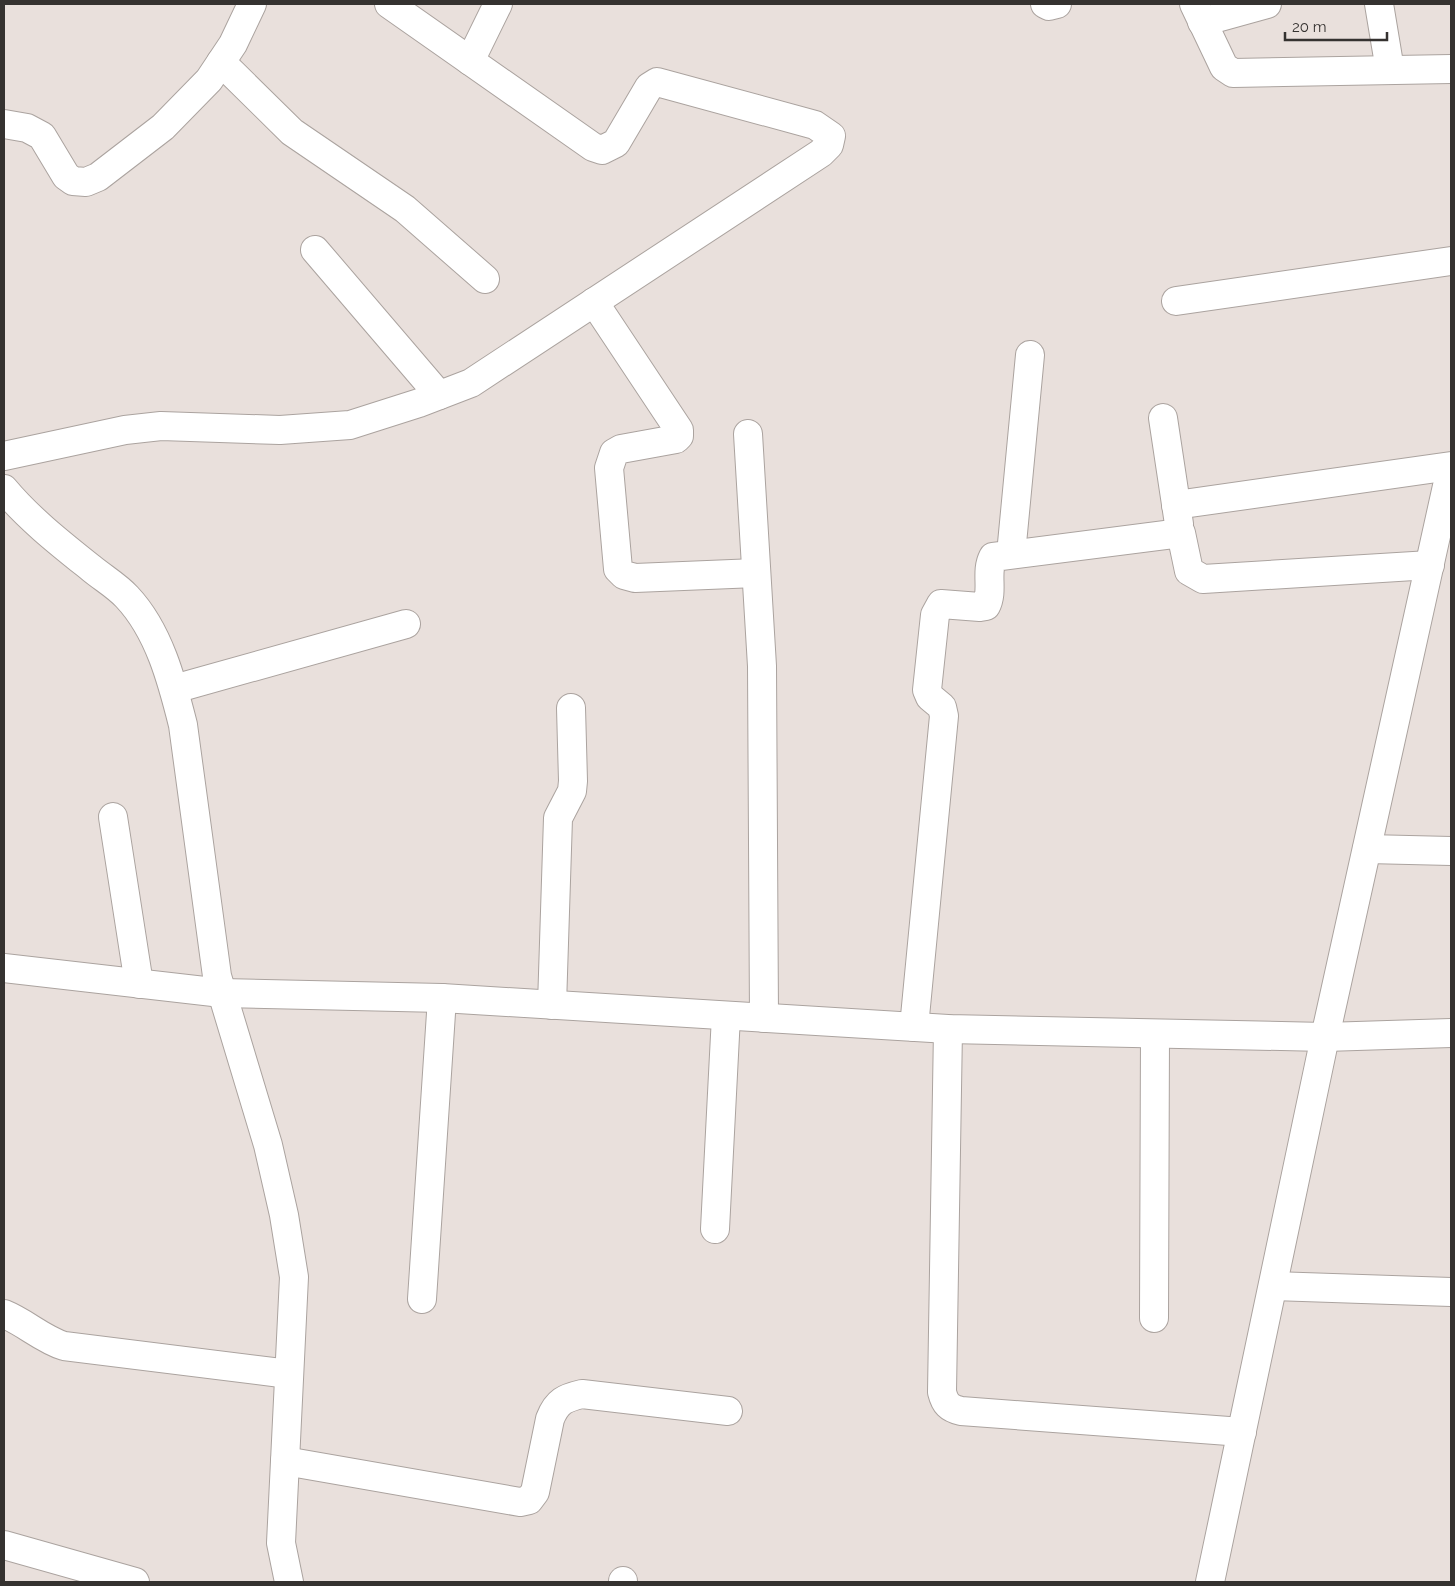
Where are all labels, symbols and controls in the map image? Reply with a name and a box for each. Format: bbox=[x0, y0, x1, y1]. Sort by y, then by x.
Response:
scale bar bbox=[1285, 10, 1388, 42]
text: 20 m bbox=[1292, 18, 1327, 36]

